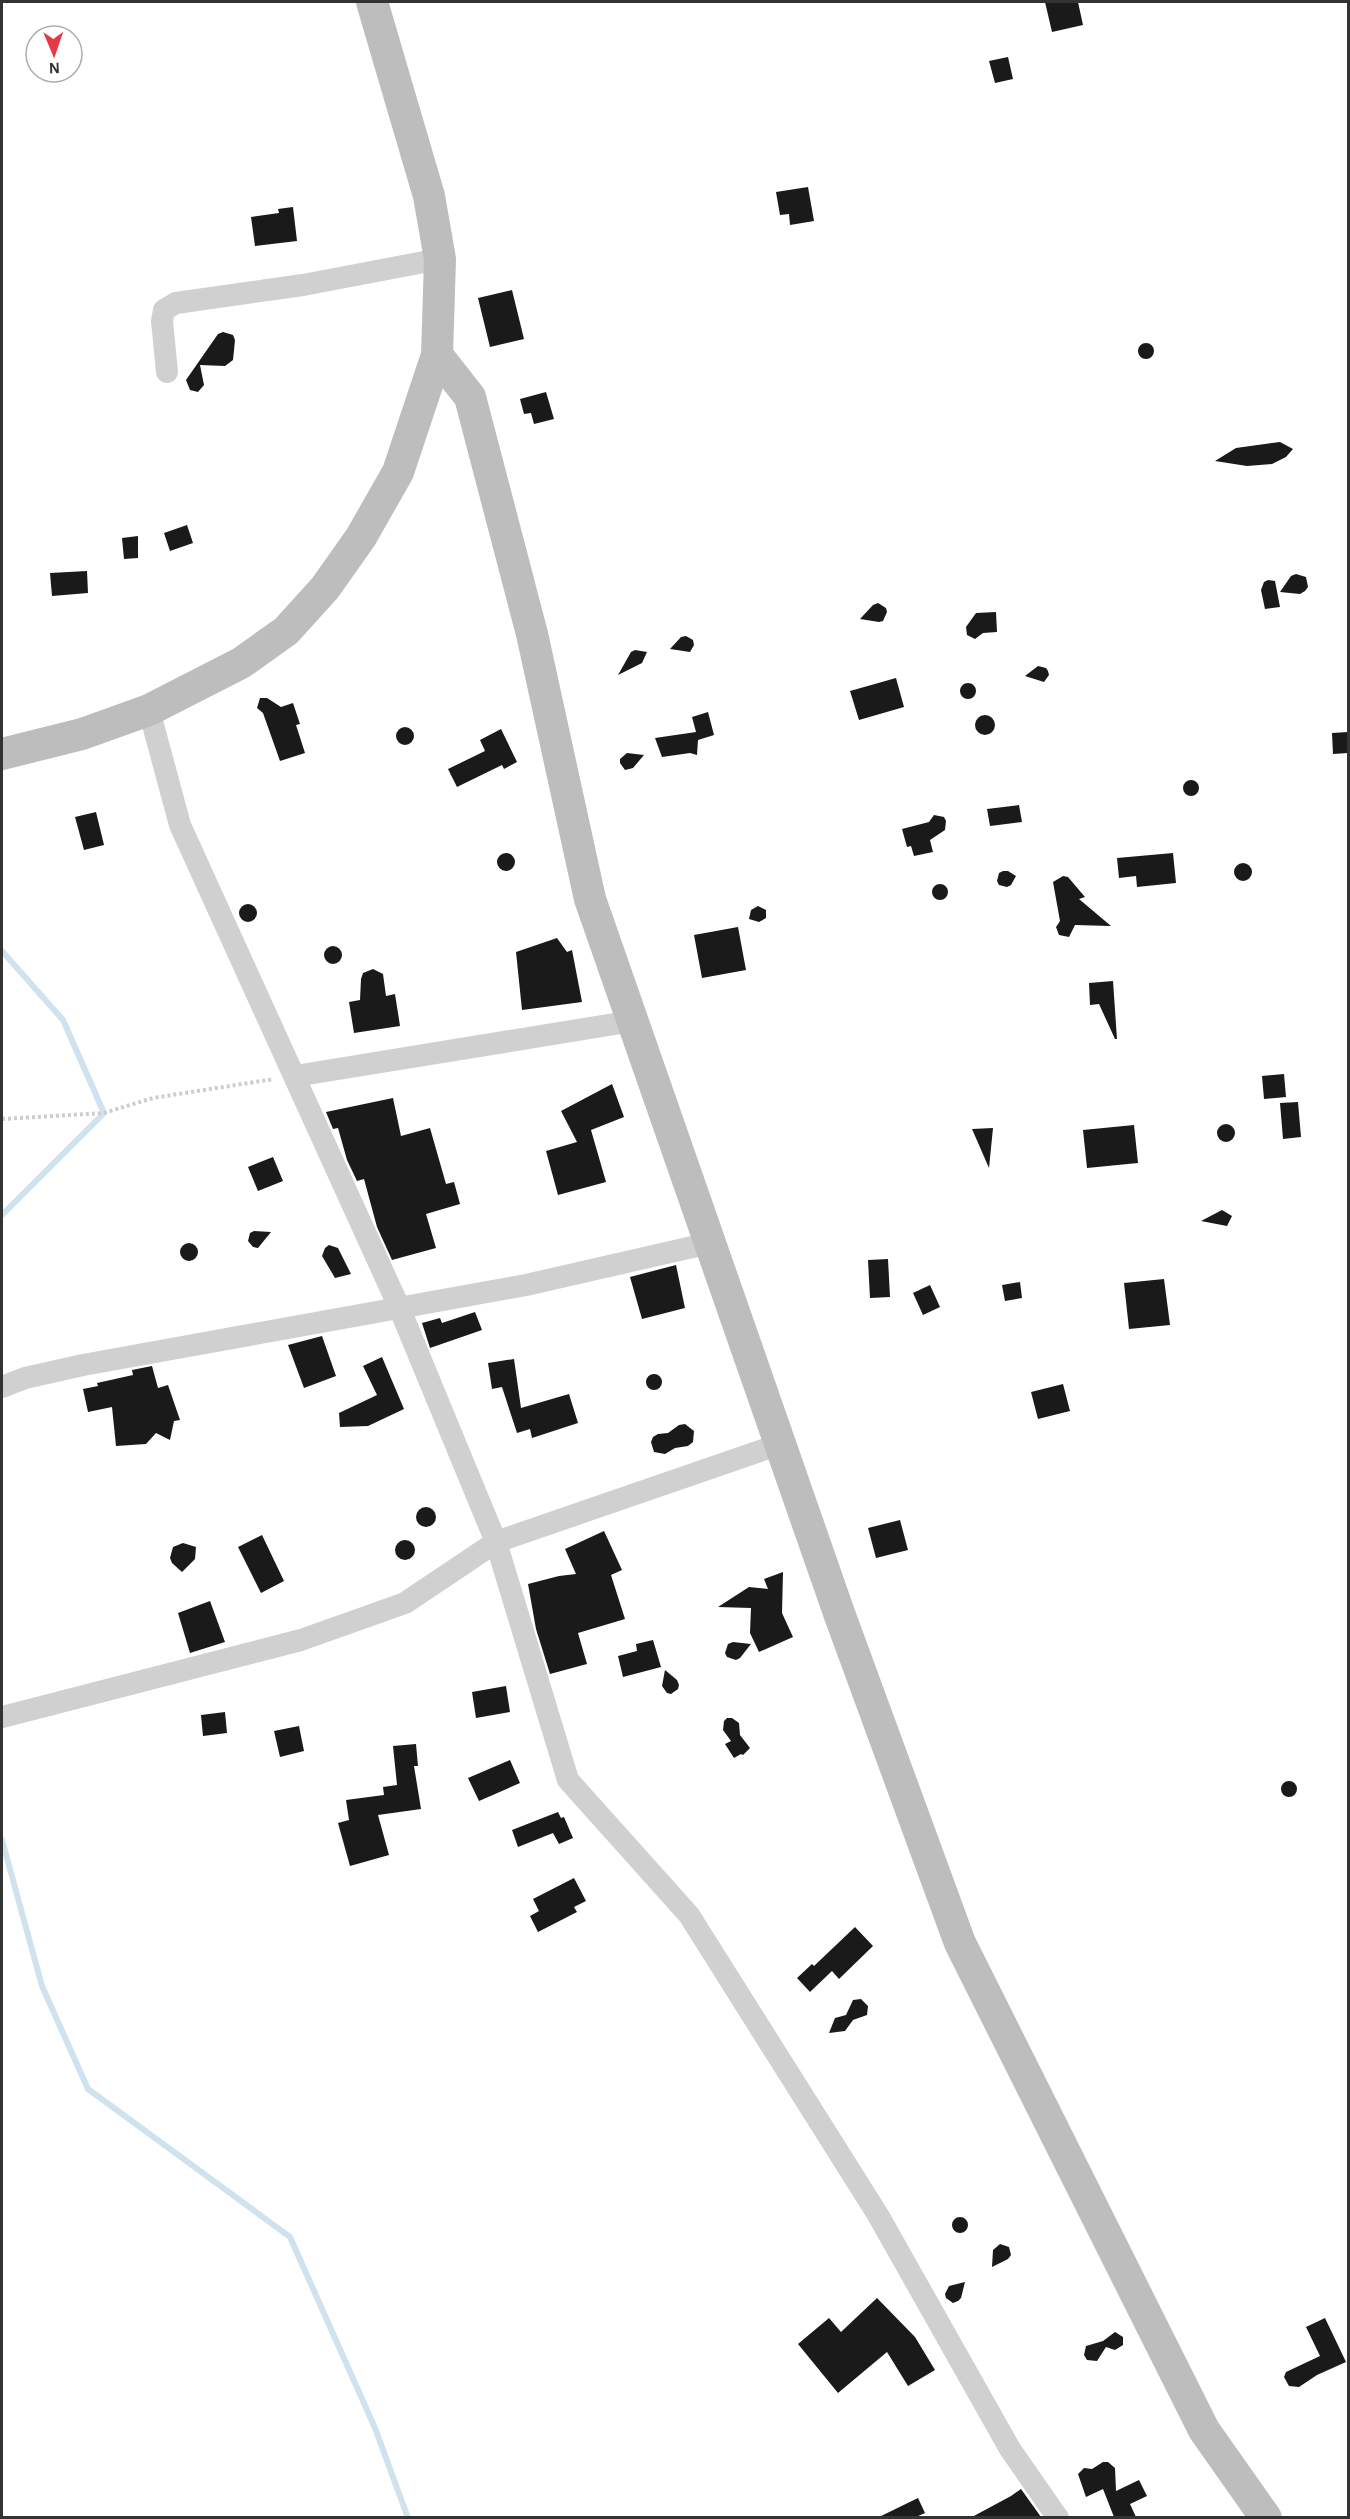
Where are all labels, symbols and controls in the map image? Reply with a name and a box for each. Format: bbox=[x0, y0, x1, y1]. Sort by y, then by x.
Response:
north arrow bbox=[24, 24, 84, 84]
text: N bbox=[49, 60, 60, 76]

